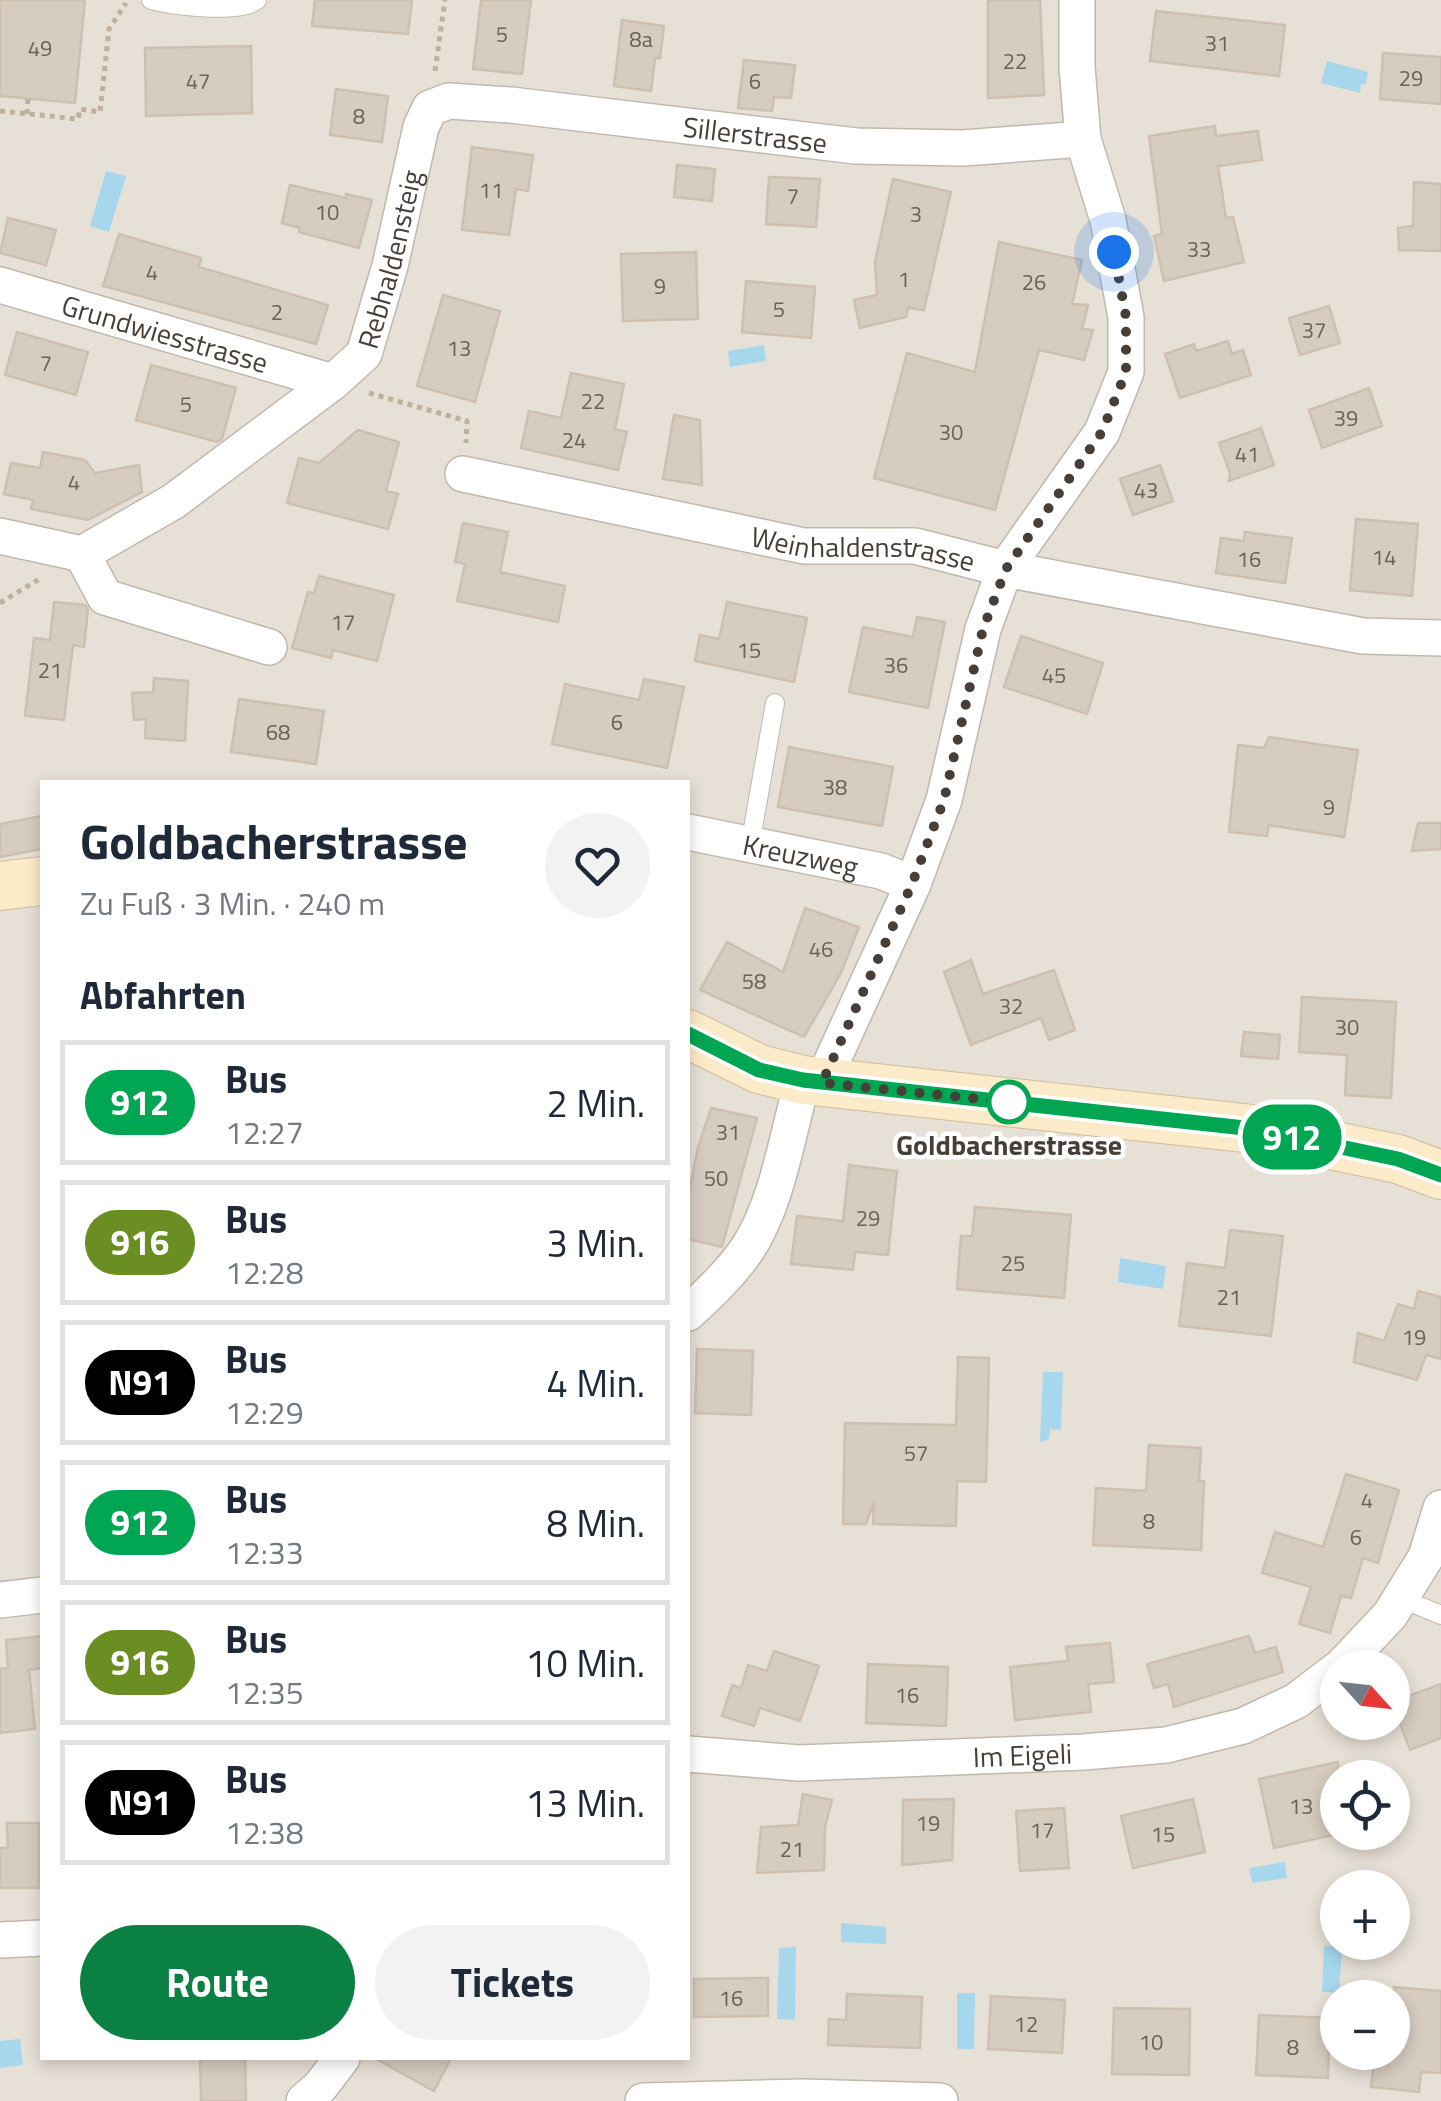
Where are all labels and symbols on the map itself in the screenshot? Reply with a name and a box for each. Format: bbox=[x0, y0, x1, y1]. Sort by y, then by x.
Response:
house number: 5 bbox=[496, 17, 508, 51]
house number: 8a bbox=[629, 22, 653, 56]
house number: 31 bbox=[1205, 26, 1229, 60]
house number: 49 bbox=[28, 31, 52, 65]
house number: 22 bbox=[1003, 44, 1027, 78]
house number: 29 bbox=[1399, 61, 1423, 95]
house number: 47 bbox=[186, 64, 210, 98]
house number: 6 bbox=[749, 64, 761, 98]
house number: 8 bbox=[353, 99, 365, 133]
street label: Sillerstrasse bbox=[681, 104, 830, 164]
street label: Rebhaldensteig bbox=[345, 165, 432, 353]
house number: 11 bbox=[479, 173, 503, 207]
house number: 7 bbox=[787, 179, 799, 213]
house number: 10 bbox=[315, 195, 339, 229]
house number: 3 bbox=[910, 197, 922, 231]
your location bbox=[1089, 227, 1139, 277]
house number: 33 bbox=[1187, 232, 1211, 266]
house number: 4 bbox=[146, 255, 158, 289]
house number: 1 bbox=[898, 262, 910, 296]
house number: 26 bbox=[1022, 265, 1046, 299]
house number: 9 bbox=[654, 269, 666, 303]
street label: Grundwiesstrasse bbox=[57, 283, 273, 384]
house number: 5 bbox=[773, 292, 785, 326]
house number: 2 bbox=[271, 295, 283, 329]
house number: 37 bbox=[1302, 313, 1326, 347]
house number: 13 bbox=[447, 331, 471, 365]
house number: 7 bbox=[40, 346, 52, 380]
house number: 22 bbox=[581, 384, 605, 418]
house number: 5 bbox=[180, 387, 192, 421]
house number: 39 bbox=[1334, 401, 1358, 435]
house number: 30 bbox=[939, 415, 963, 449]
house number: 24 bbox=[562, 423, 586, 457]
house number: 41 bbox=[1235, 437, 1259, 471]
house number: 4 bbox=[68, 465, 80, 499]
house number: 43 bbox=[1134, 473, 1158, 507]
street label: Weinhaldenstrasse bbox=[747, 514, 980, 582]
house number: 14 bbox=[1372, 540, 1396, 574]
house number: 16 bbox=[1237, 542, 1261, 576]
house number: 17 bbox=[331, 605, 355, 639]
house number: 15 bbox=[737, 633, 761, 667]
house number: 36 bbox=[884, 648, 908, 682]
house number: 21 bbox=[38, 653, 62, 687]
house number: 45 bbox=[1042, 658, 1066, 692]
house number: 6 bbox=[611, 705, 623, 739]
house number: 68 bbox=[266, 715, 290, 749]
house number: 38 bbox=[823, 770, 847, 804]
house number: 9 bbox=[1323, 790, 1335, 824]
street label: Kreuzweg bbox=[739, 822, 862, 887]
house number: 46 bbox=[809, 932, 833, 966]
house number: 58 bbox=[742, 964, 766, 998]
house number: 32 bbox=[999, 989, 1023, 1023]
house number: 30 bbox=[1335, 1010, 1359, 1044]
marker: Goldbacherstrasse bbox=[988, 1081, 1030, 1123]
line badge: 912 bbox=[1234, 1104, 1350, 1170]
house number: 31 bbox=[716, 1115, 740, 1149]
place label: Goldbacherstrasse bbox=[896, 1123, 1122, 1166]
house number: 50 bbox=[704, 1161, 728, 1195]
house number: 29 bbox=[856, 1201, 880, 1235]
house number: 25 bbox=[1001, 1246, 1025, 1280]
house number: 21 bbox=[1217, 1280, 1241, 1314]
house number: 19 bbox=[1402, 1320, 1426, 1354]
house number: 57 bbox=[904, 1436, 928, 1470]
house number: 4 bbox=[1361, 1483, 1373, 1517]
house number: 8 bbox=[1143, 1504, 1155, 1538]
house number: 6 bbox=[1350, 1520, 1362, 1554]
north arrow bbox=[1320, 1650, 1410, 1740]
house number: 16 bbox=[895, 1678, 919, 1712]
street label: Im Eigeli bbox=[972, 1731, 1073, 1778]
house number: 13 bbox=[1289, 1789, 1313, 1823]
house number: 19 bbox=[916, 1806, 940, 1840]
house number: 17 bbox=[1030, 1813, 1054, 1847]
house number: 15 bbox=[1151, 1817, 1175, 1851]
house number: 21 bbox=[780, 1832, 804, 1866]
house number: 16 bbox=[719, 1981, 743, 2015]
house number: 12 bbox=[1014, 2007, 1038, 2041]
house number: 10 bbox=[1139, 2025, 1163, 2059]
house number: 8 bbox=[1287, 2030, 1299, 2064]

